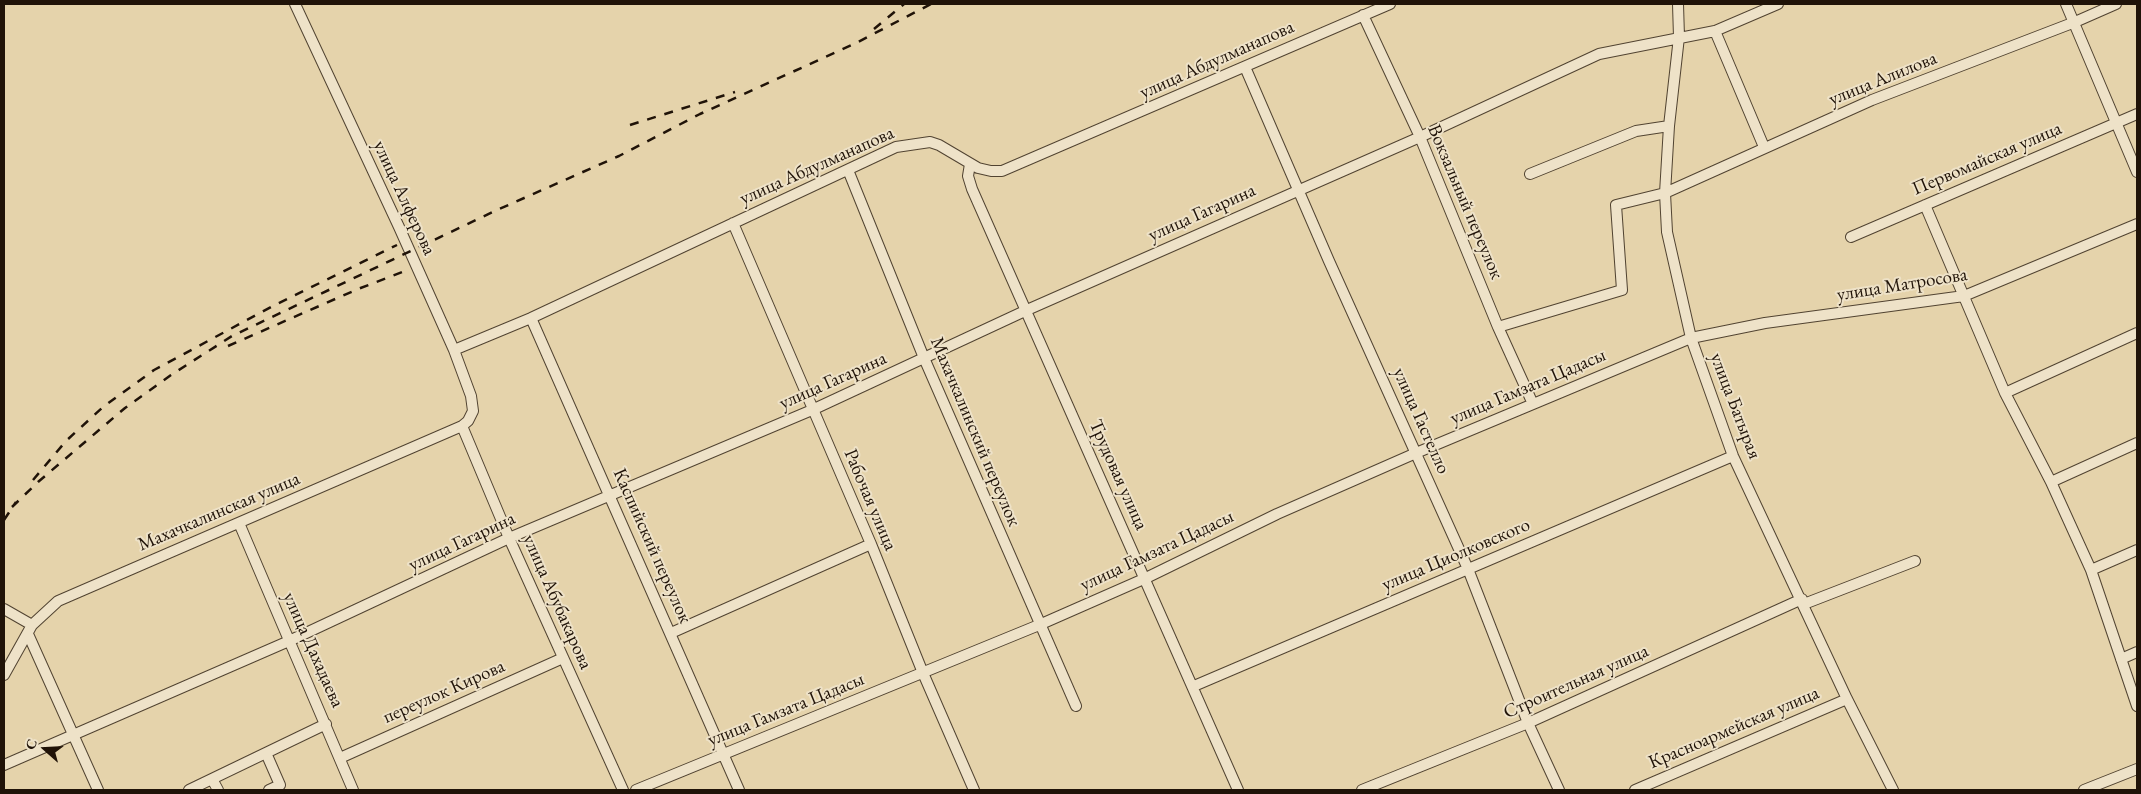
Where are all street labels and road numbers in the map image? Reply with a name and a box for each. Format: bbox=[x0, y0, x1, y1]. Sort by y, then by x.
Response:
street label: улица Абдулманапова bbox=[1136, 16, 1298, 104]
street label: улица Алилова bbox=[1826, 47, 1940, 111]
street label: Первомайская улица bbox=[1909, 117, 2065, 201]
street label: Вокзальный переулок bbox=[1422, 121, 1508, 283]
street label: улица Абдулманапова bbox=[736, 122, 898, 210]
street label: улица Алферова bbox=[367, 137, 441, 259]
street label: улица Гагарина bbox=[1145, 179, 1259, 247]
street label: улица Матросова bbox=[1835, 263, 1969, 307]
street label: Махачкалинский переулок bbox=[925, 334, 1025, 530]
street label: улица Гамзата Цадасы bbox=[1447, 344, 1609, 430]
street label: улица Гагарина bbox=[776, 347, 890, 415]
street label: улица Батырая bbox=[1704, 350, 1766, 462]
street label: улица Гастелло bbox=[1387, 364, 1455, 478]
street label: Трудовая улица bbox=[1084, 416, 1152, 534]
street label: Рабочая улица bbox=[838, 446, 902, 554]
street label: Каспийский переулок bbox=[608, 465, 696, 627]
street label: Махачкалинская улица bbox=[135, 468, 303, 556]
street label: улица Гамзата Цадасы bbox=[1077, 505, 1237, 597]
street label: улица Гагарина bbox=[405, 507, 519, 577]
street label: улица Циолковского bbox=[1378, 513, 1534, 597]
street label: улица Абубакарова bbox=[517, 531, 597, 673]
street label: улица Дахадаева bbox=[277, 589, 349, 711]
street label: Строительная улица bbox=[1500, 640, 1652, 724]
street label: переулок Кирова bbox=[380, 655, 508, 729]
street label: улица Гамзата Цадасы bbox=[704, 668, 868, 752]
street label: Красноармейская улица bbox=[1645, 682, 1823, 774]

